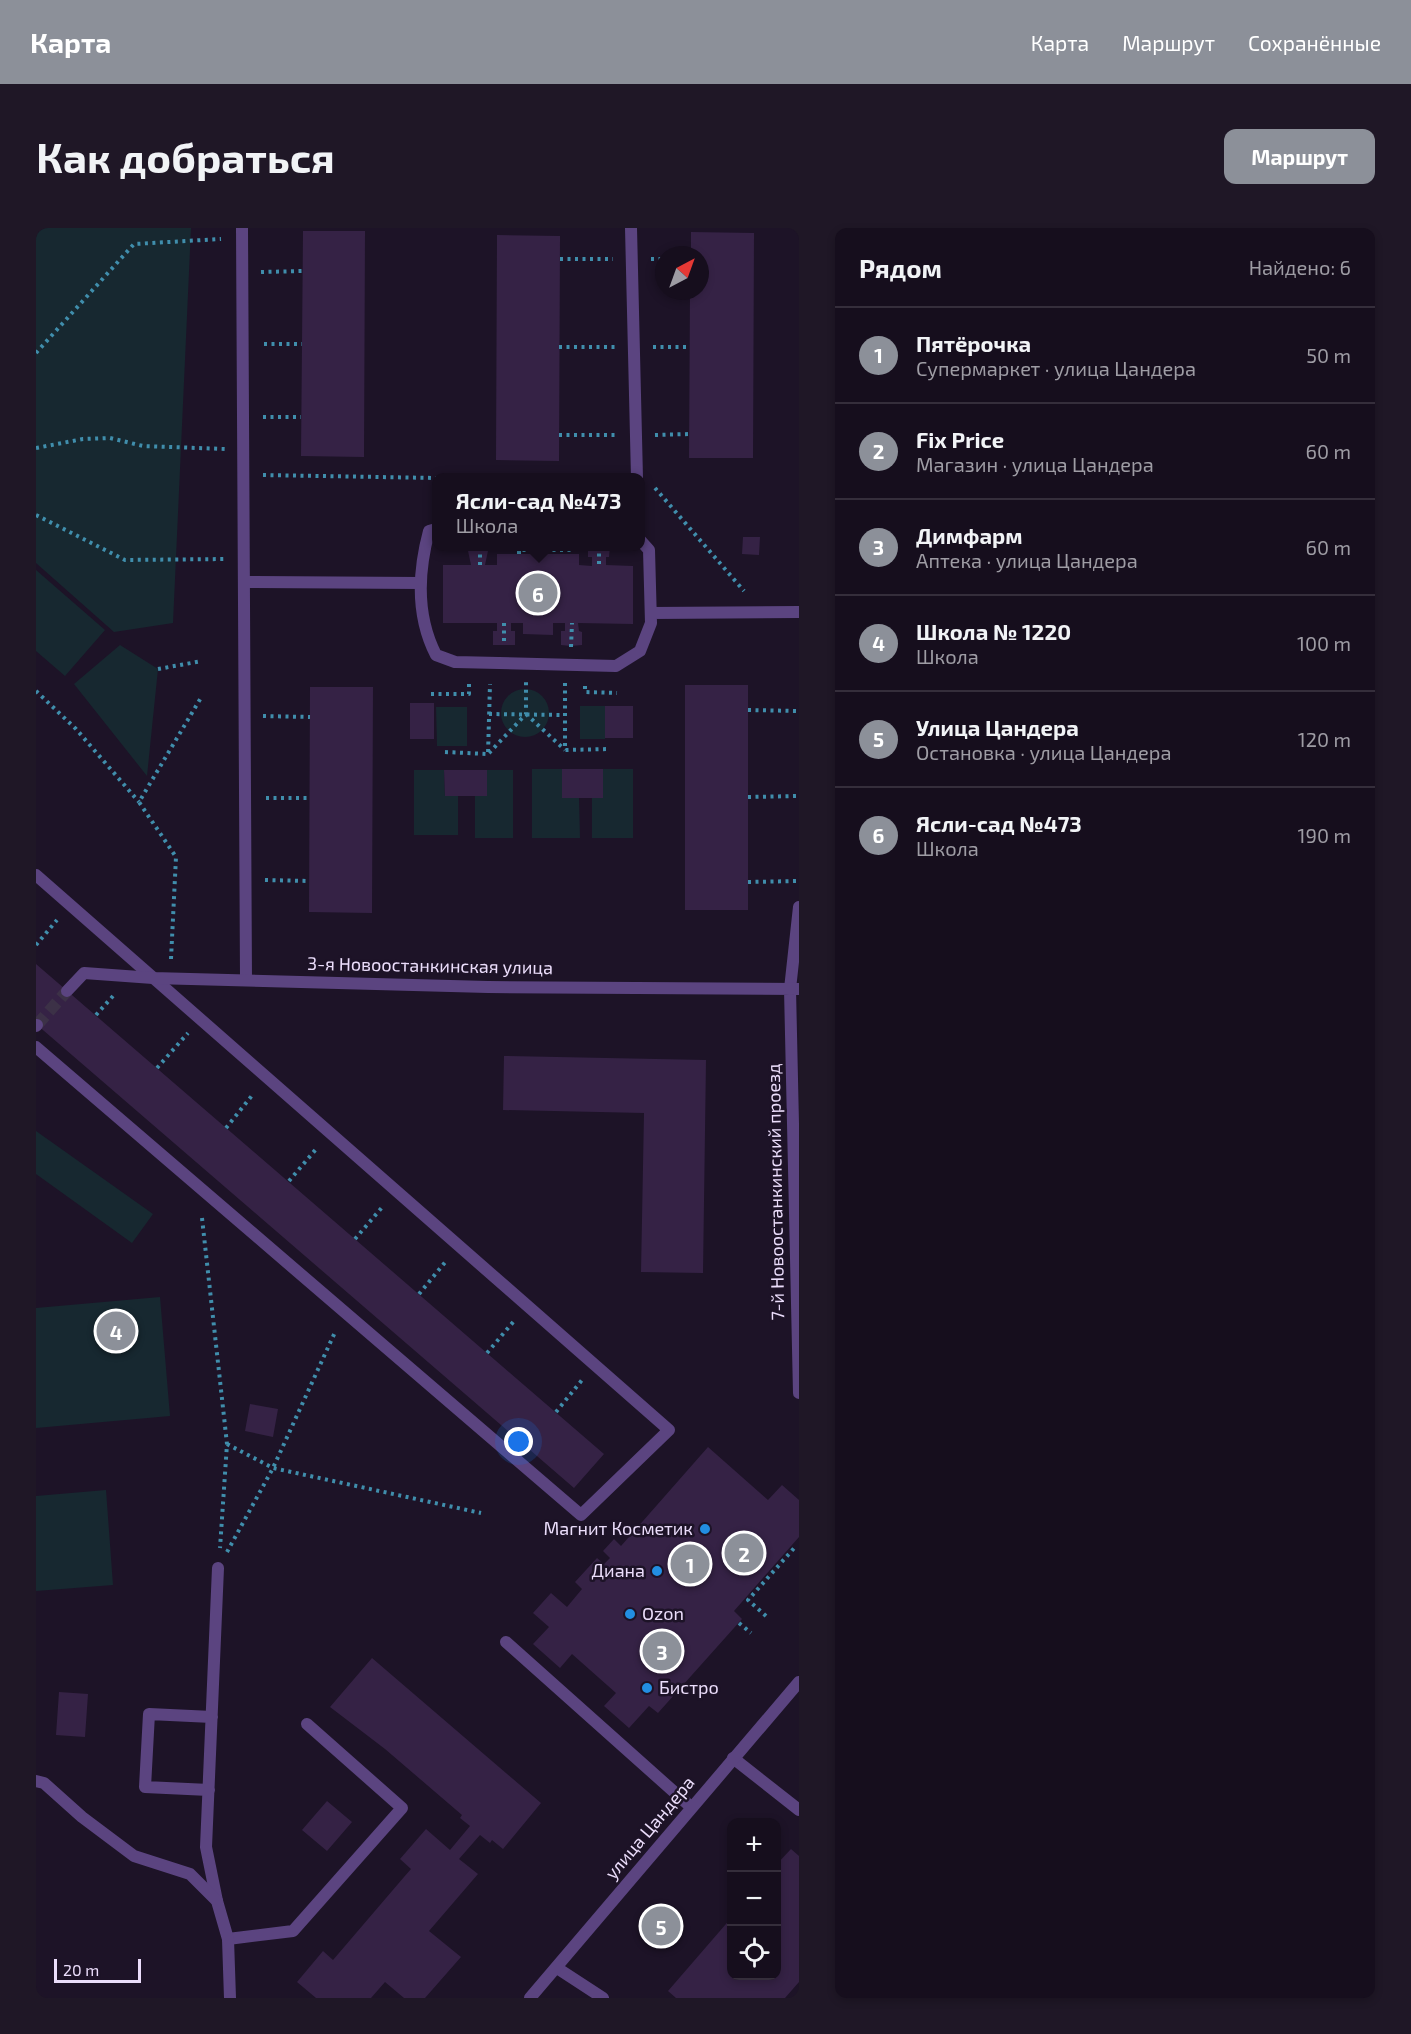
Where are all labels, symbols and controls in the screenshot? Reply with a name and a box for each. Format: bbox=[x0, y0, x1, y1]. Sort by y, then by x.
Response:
text: Карта bbox=[30, 25, 111, 59]
text: Карта bbox=[1031, 30, 1089, 55]
text: Маршрут bbox=[1122, 30, 1215, 55]
text: Сохранённые bbox=[1248, 30, 1381, 55]
button: Маршрут bbox=[1224, 129, 1375, 184]
text: Как добраться bbox=[36, 131, 335, 181]
north arrow bbox=[655, 246, 709, 300]
text: Рядом bbox=[859, 252, 942, 283]
text: Найдено: 6 bbox=[1249, 255, 1351, 279]
text: Пятёрочка bbox=[916, 330, 1031, 356]
text: 1 bbox=[874, 343, 883, 367]
text: 50 m bbox=[1306, 343, 1351, 367]
text: Супермаркет · улица Цандера bbox=[916, 356, 1196, 380]
text: Fix Price bbox=[916, 426, 1004, 452]
text: 2 bbox=[873, 439, 884, 463]
text: 60 m bbox=[1306, 439, 1351, 463]
text: Магазин · улица Цандера bbox=[916, 452, 1154, 476]
popup bbox=[432, 473, 645, 551]
text: Ясли-сад №473 bbox=[456, 487, 621, 513]
text: Школа bbox=[456, 513, 518, 537]
text: Димфарм bbox=[916, 522, 1023, 548]
text: 3 bbox=[873, 535, 884, 559]
text: 60 m bbox=[1306, 535, 1351, 559]
text: Аптека · улица Цандера bbox=[916, 548, 1138, 572]
pin: 6 bbox=[518, 570, 558, 616]
text: Школа № 1220 bbox=[916, 618, 1071, 644]
text: 4 bbox=[872, 631, 885, 655]
text: 100 m bbox=[1297, 631, 1351, 655]
text: Школа bbox=[916, 644, 979, 668]
text: Улица Цандера bbox=[916, 714, 1079, 740]
text: 5 bbox=[873, 727, 884, 751]
text: 120 m bbox=[1298, 727, 1351, 751]
text: Остановка · улица Цандера bbox=[916, 740, 1172, 764]
text: Ясли-сад №473 bbox=[916, 810, 1082, 836]
text: 6 bbox=[873, 823, 884, 847]
text: 190 m bbox=[1298, 823, 1351, 847]
text: Школа bbox=[916, 836, 979, 860]
street label: 3-я Новоостанкинская улица bbox=[307, 952, 553, 978]
street label: 7-й Новоостанкинский проезд bbox=[762, 1063, 788, 1321]
pin: 4 bbox=[96, 1308, 136, 1354]
your location bbox=[504, 1427, 533, 1456]
place label: Магнит Косметик bbox=[543, 1517, 693, 1539]
marker: Магнит Косметик bbox=[698, 1522, 712, 1536]
pin: 2 bbox=[724, 1530, 764, 1576]
pin: 1 bbox=[670, 1542, 710, 1586]
place label: Диана bbox=[592, 1559, 645, 1581]
marker: Диана bbox=[650, 1564, 664, 1578]
place label: Ozon bbox=[642, 1602, 684, 1624]
marker: Ozon bbox=[623, 1607, 637, 1621]
pin: 3 bbox=[642, 1628, 682, 1674]
place label: Бистро bbox=[659, 1676, 719, 1698]
marker: Бистро bbox=[640, 1681, 654, 1695]
street label: улица Цандера bbox=[600, 1771, 699, 1883]
map controls bbox=[727, 1818, 781, 1980]
button: + bbox=[727, 1818, 781, 1872]
button: − bbox=[727, 1872, 781, 1926]
pin: 5 bbox=[642, 1904, 680, 1948]
button: locate bbox=[727, 1926, 781, 1980]
scale bar bbox=[54, 1956, 141, 1984]
text: 20 m bbox=[63, 1960, 99, 1979]

